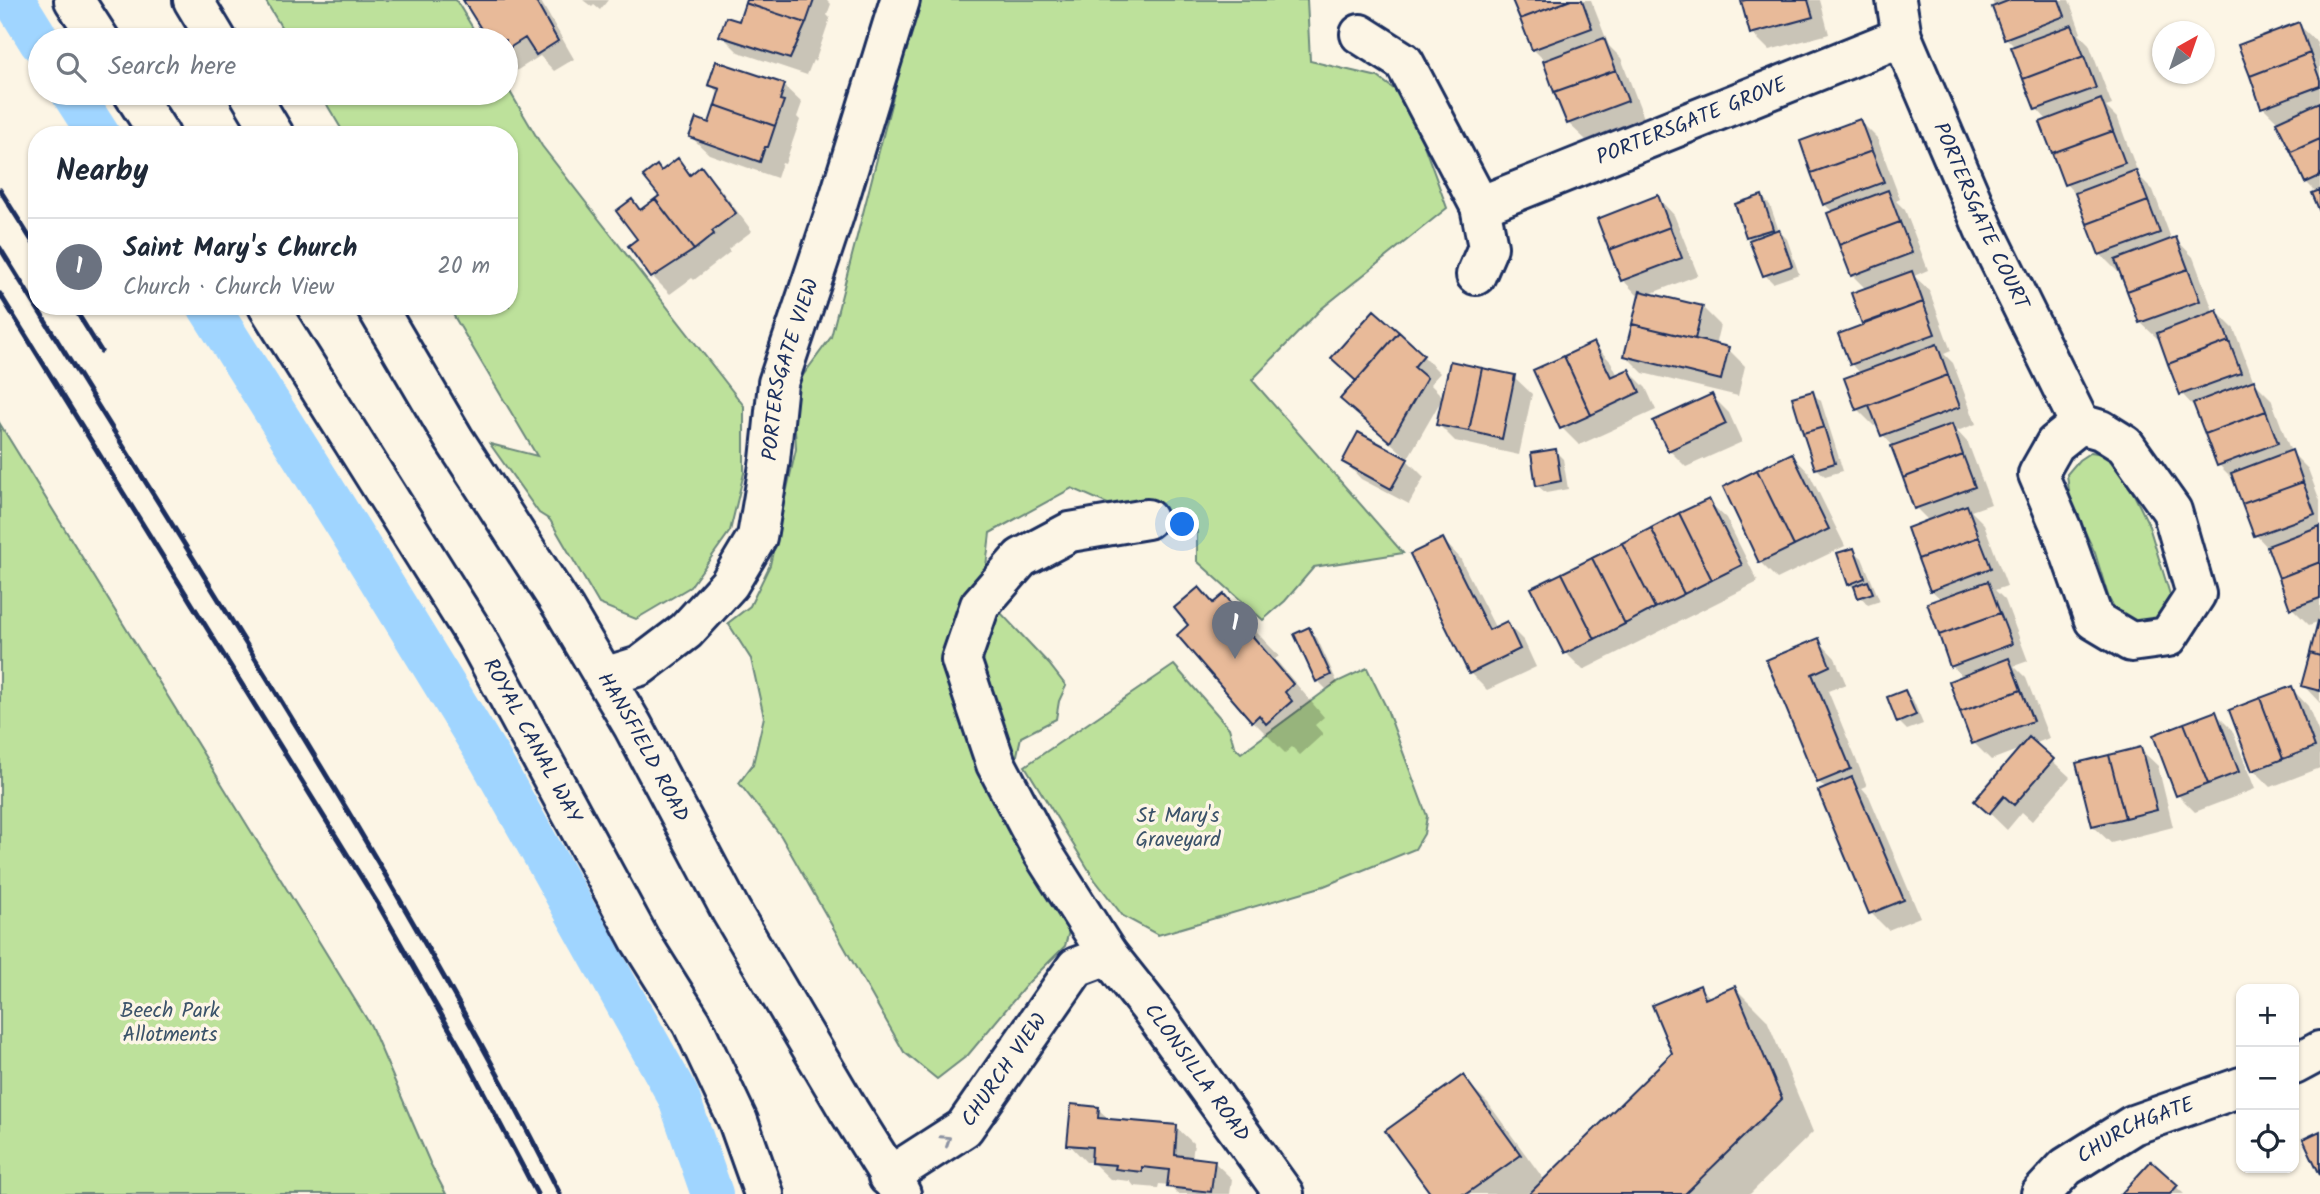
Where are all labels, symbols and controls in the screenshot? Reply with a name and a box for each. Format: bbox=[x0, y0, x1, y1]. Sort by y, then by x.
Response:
north arrow bbox=[2152, 21, 2215, 84]
search box bbox=[28, 28, 518, 105]
text: Search here bbox=[108, 46, 236, 88]
icon: search bbox=[52, 48, 90, 86]
street label: PORTERSGATE GROVE bbox=[1591, 68, 1792, 174]
street label: PORTERSGATE COURT bbox=[1924, 117, 2038, 317]
text: Nearby bbox=[56, 148, 148, 196]
text: Saint Mary's Church bbox=[123, 228, 357, 270]
text: 1 bbox=[76, 249, 82, 285]
text: 20 m bbox=[438, 249, 490, 285]
text: Church · Church View bbox=[123, 270, 334, 306]
street label: PORTERSGATE VIEW bbox=[754, 274, 828, 462]
your location bbox=[1165, 507, 1199, 541]
pin: 1 bbox=[1212, 601, 1258, 659]
street label: ROYAL CANAL WAY bbox=[474, 652, 591, 830]
street label: HANSFIELD ROAD bbox=[588, 666, 698, 828]
park label: St Mary's Graveyard bbox=[1135, 800, 1221, 857]
map controls bbox=[2236, 984, 2299, 1173]
button: + bbox=[2236, 984, 2299, 1047]
park label: Beech Park Allotments bbox=[120, 995, 220, 1052]
street label: CLONSILLA ROAD bbox=[1135, 996, 1258, 1149]
street label: CHURCH VIEW bbox=[953, 1006, 1056, 1134]
button: − bbox=[2236, 1047, 2299, 1110]
street label: CHURCHGATE bbox=[2070, 1088, 2199, 1173]
button: locate bbox=[2236, 1110, 2299, 1173]
one-way arrow bbox=[938, 1136, 951, 1148]

